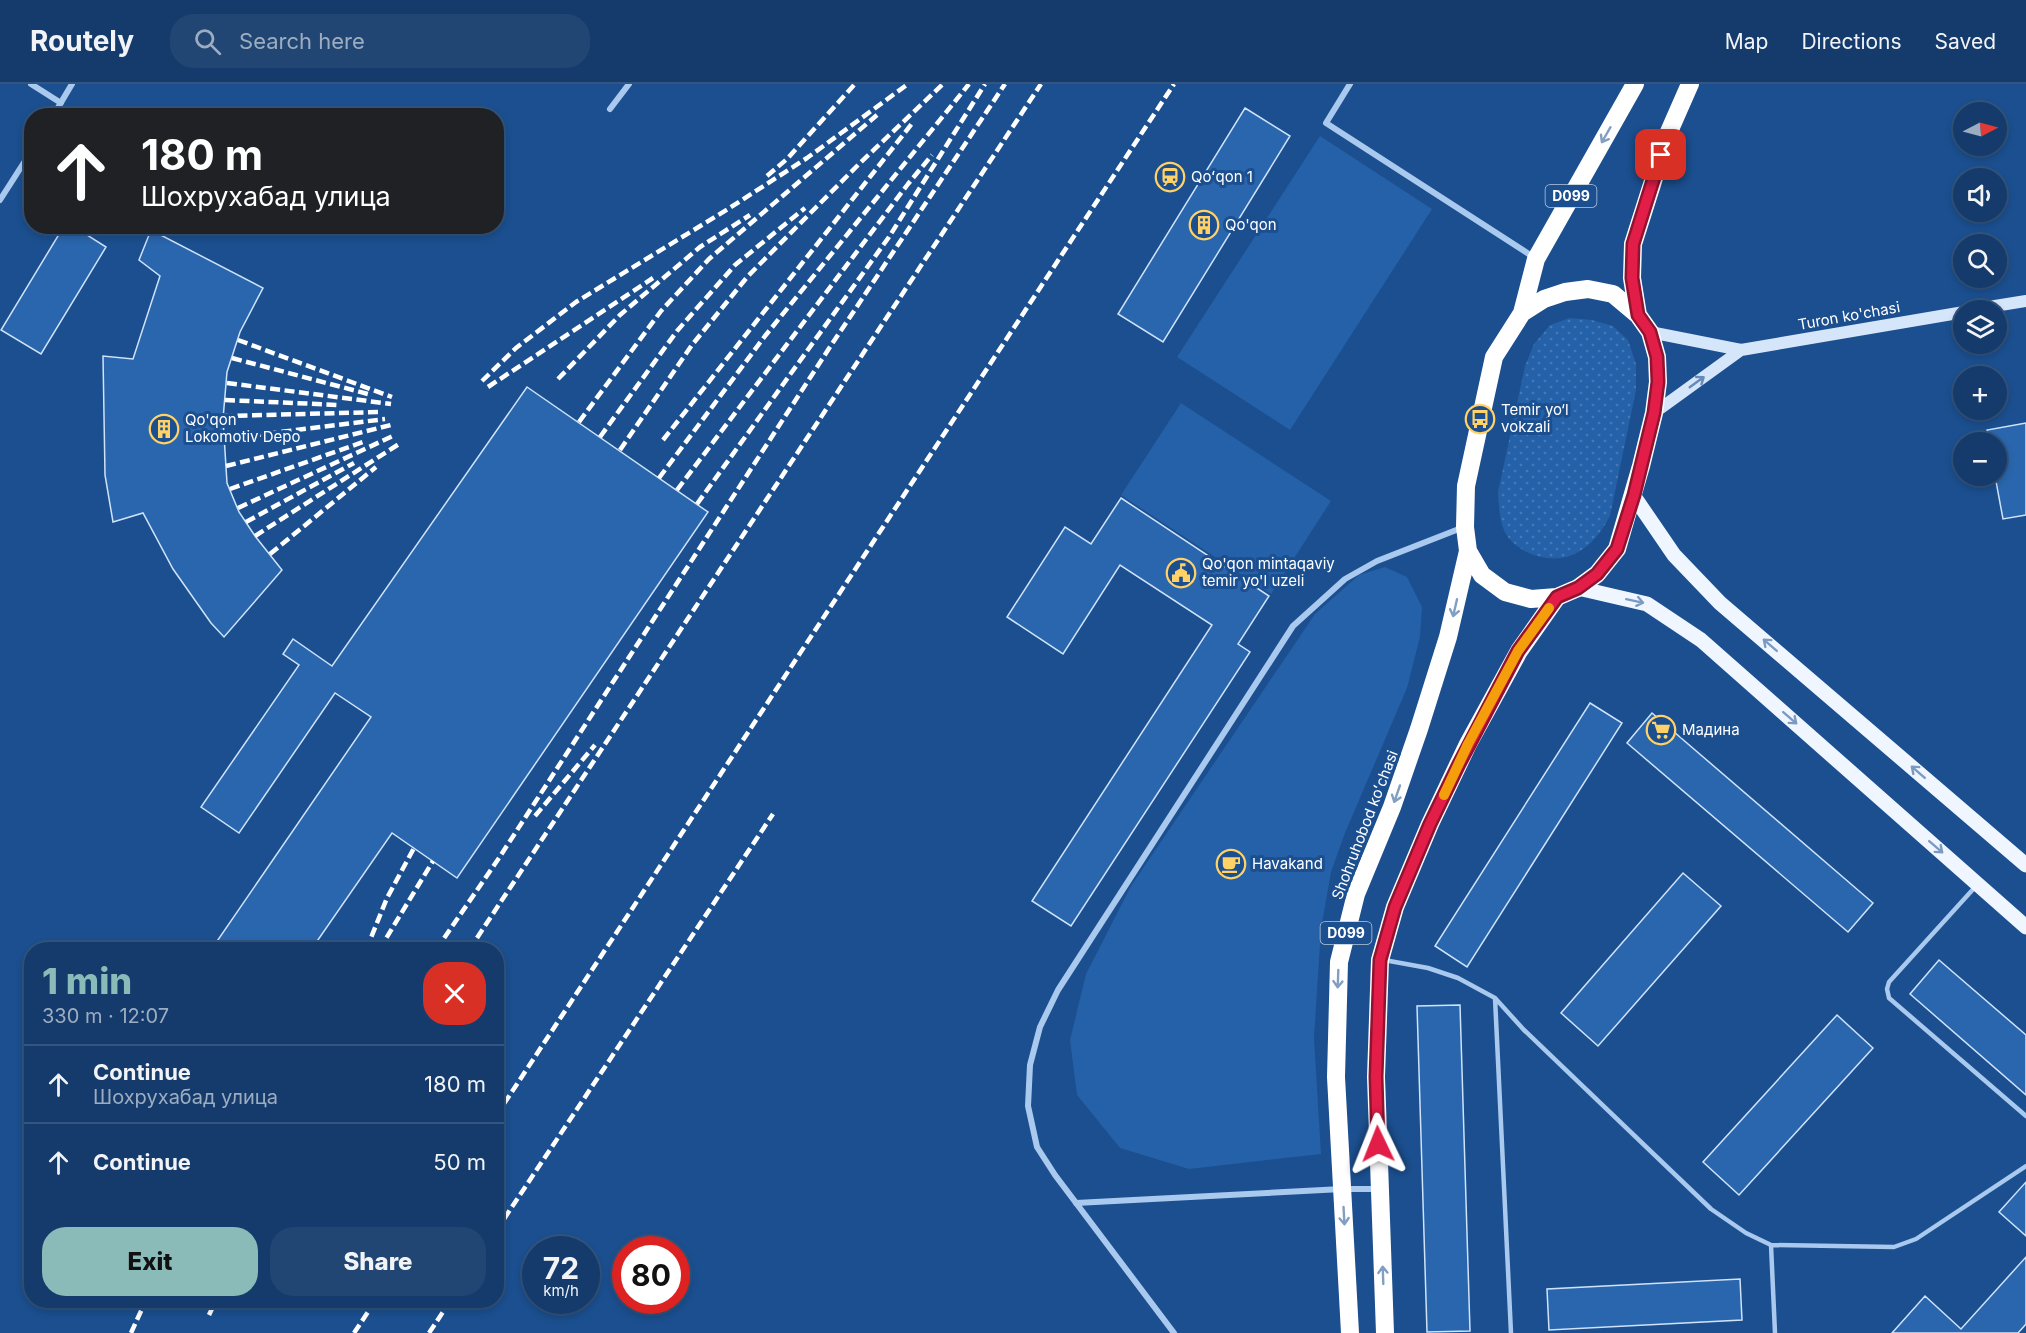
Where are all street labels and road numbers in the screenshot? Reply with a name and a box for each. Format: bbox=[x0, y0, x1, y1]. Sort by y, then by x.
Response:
road number: D099 bbox=[1546, 185, 1596, 207]
street label: Turon ko'chasi bbox=[1796, 297, 1901, 334]
street label: Shohruhobod koʻchasi bbox=[1327, 747, 1402, 902]
road number: D099 bbox=[1320, 922, 1372, 944]

